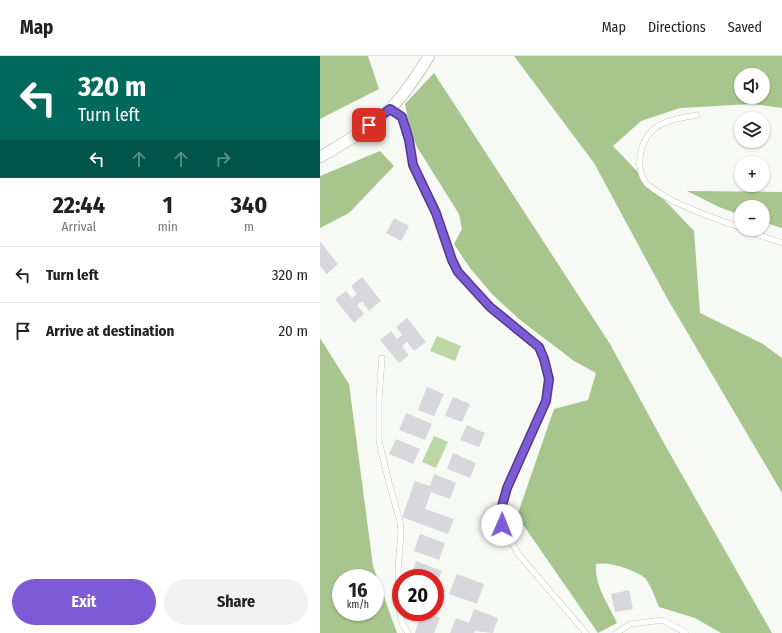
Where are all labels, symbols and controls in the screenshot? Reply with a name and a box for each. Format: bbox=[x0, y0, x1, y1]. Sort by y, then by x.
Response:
text: Map bbox=[20, 16, 53, 39]
text: Map bbox=[602, 19, 626, 36]
text: Directions bbox=[648, 19, 706, 36]
text: Saved bbox=[728, 19, 762, 36]
map controls bbox=[734, 68, 770, 236]
button: sound bbox=[734, 68, 770, 104]
text: 320 m bbox=[78, 70, 146, 103]
icon: left bbox=[12, 72, 64, 124]
text: Turn left bbox=[78, 104, 140, 126]
pin bbox=[352, 108, 386, 142]
button: layers bbox=[734, 112, 770, 148]
icon: arrive bbox=[358, 114, 380, 136]
icon: left bbox=[86, 148, 108, 170]
icon: ahead bbox=[128, 148, 150, 170]
icon: ahead bbox=[170, 148, 192, 170]
icon: right bbox=[212, 148, 234, 170]
button: + bbox=[734, 156, 770, 192]
text: 22:44 bbox=[53, 191, 105, 219]
text: 1 bbox=[163, 191, 173, 219]
text: 340 bbox=[231, 191, 267, 219]
button: − bbox=[734, 200, 770, 236]
text: Arrival bbox=[62, 219, 96, 234]
text: min bbox=[158, 219, 178, 234]
text: m bbox=[244, 219, 254, 234]
icon: left bbox=[12, 264, 34, 286]
text: Turn left bbox=[46, 266, 99, 284]
text: 320 m bbox=[272, 266, 308, 284]
icon: arrive bbox=[12, 320, 34, 342]
text: Arrive at destination bbox=[46, 322, 174, 340]
text: 20 m bbox=[279, 322, 308, 340]
position arrow bbox=[481, 504, 523, 546]
speed limit sign: 20 bbox=[392, 569, 444, 621]
text: 16 bbox=[349, 578, 367, 602]
button: Exit bbox=[12, 579, 156, 625]
button: Share bbox=[164, 579, 308, 625]
text: km/h bbox=[347, 599, 369, 611]

